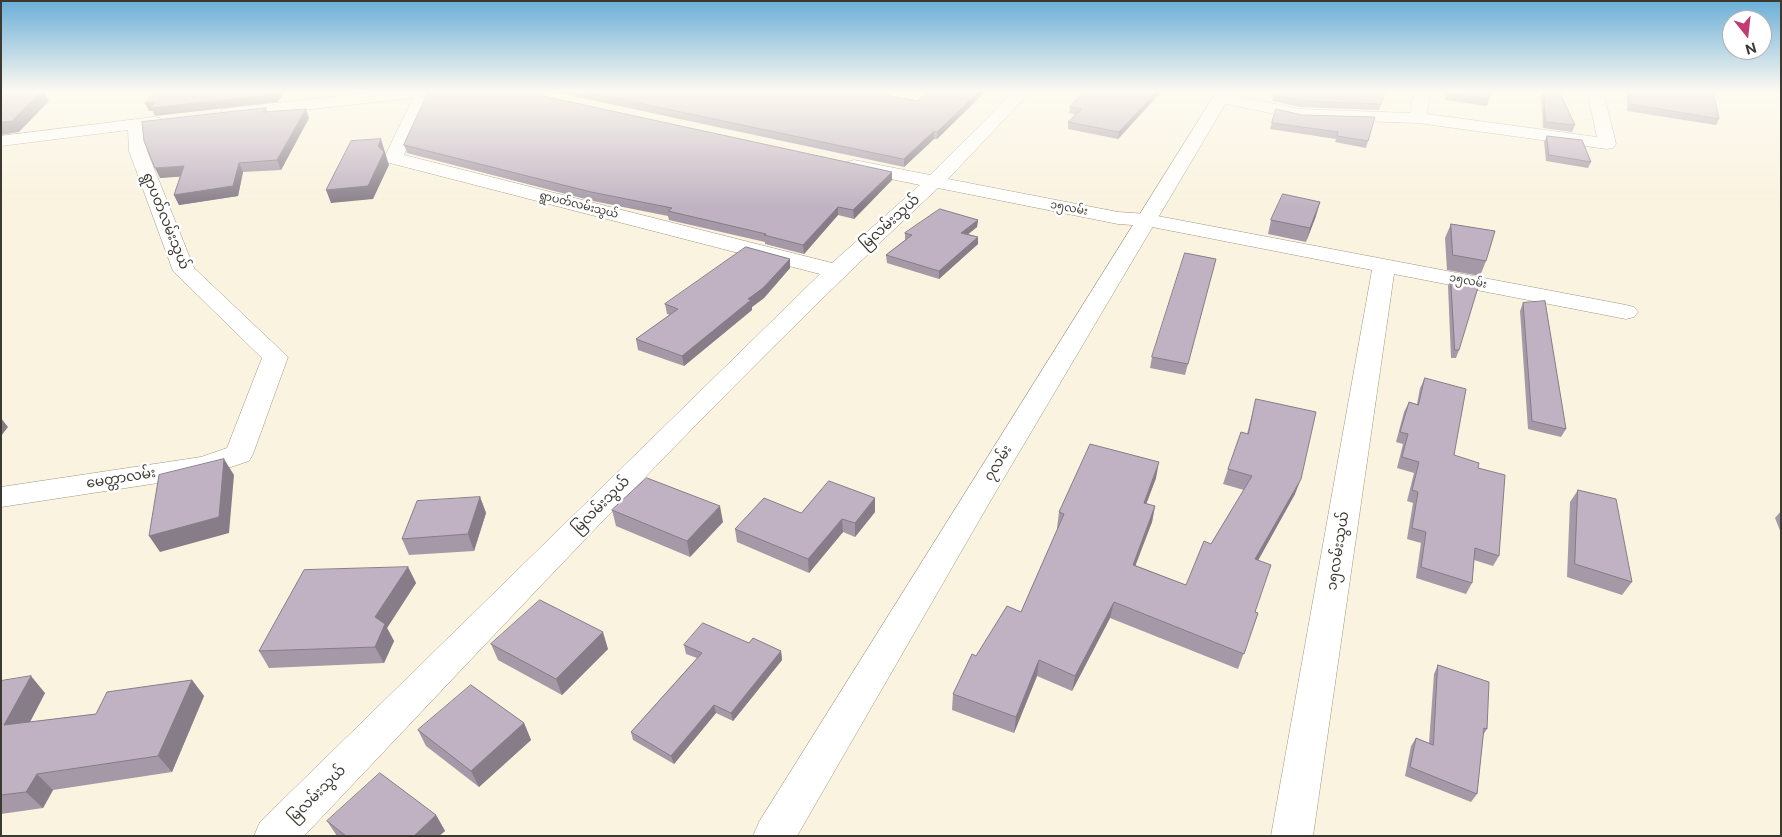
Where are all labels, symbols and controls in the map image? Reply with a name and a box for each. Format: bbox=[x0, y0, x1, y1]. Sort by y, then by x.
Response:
north arrow bbox=[1722, 10, 1772, 60]
text: N bbox=[1743, 39, 1758, 58]
street label: ရွာပတ်လမ်းသွယ် bbox=[139, 170, 193, 272]
street label: ရွာပတ်လမ်းသွယ် bbox=[538, 189, 620, 221]
street label: မြလမ်းသွယ် bbox=[857, 191, 923, 253]
street label: ၁၅လမ်း bbox=[1049, 198, 1089, 218]
street label: ၁၅လမ်း bbox=[1448, 271, 1488, 291]
street label: ၇လမ်း bbox=[981, 442, 1015, 484]
street label: မေတ္တာလမ်း bbox=[85, 464, 157, 492]
street label: မြလမ်းသွယ် bbox=[569, 473, 633, 537]
street label: ၁၅လမ်းသွယ် bbox=[1323, 510, 1353, 592]
street label: မြလမ်းသွယ် bbox=[285, 762, 349, 826]

